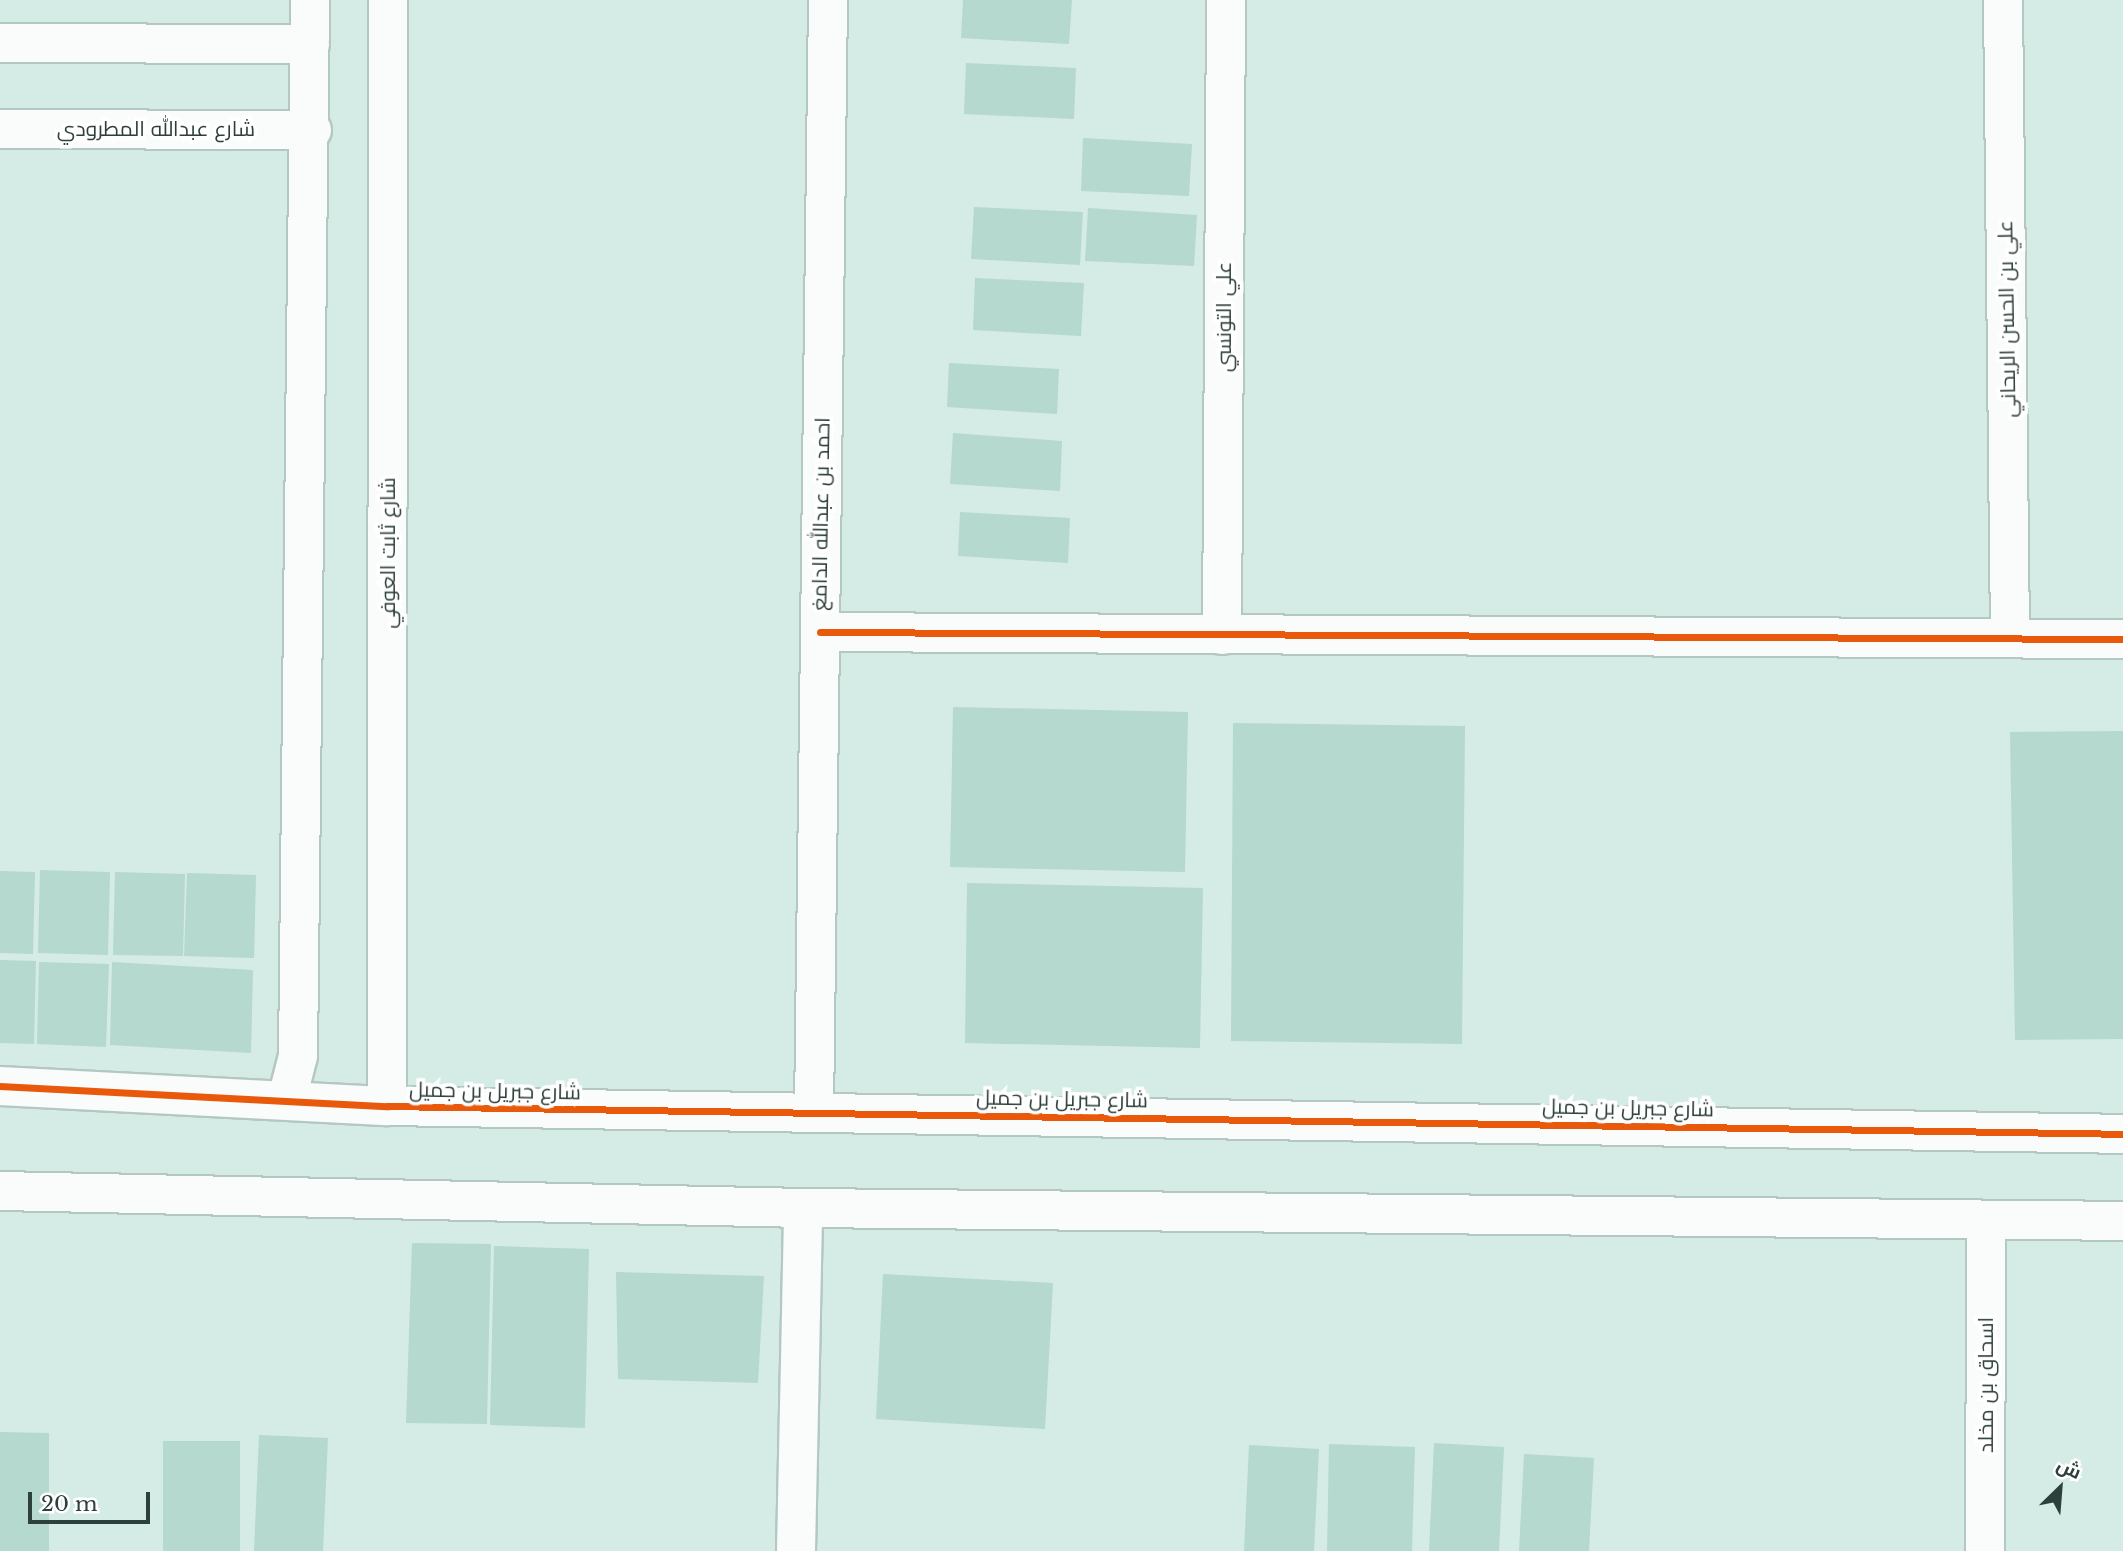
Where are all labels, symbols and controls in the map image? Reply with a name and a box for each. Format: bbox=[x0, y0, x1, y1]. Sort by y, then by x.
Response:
street label: شارع عبدالله المطرودي bbox=[57, 116, 255, 142]
street label: علي بن الحسن الريحاني bbox=[1993, 220, 2021, 418]
street label: علي التونسي bbox=[1211, 262, 1237, 372]
street label: احمد بن عبدالله الدامغ bbox=[807, 417, 835, 611]
street label: شارع ثابت العوفي bbox=[375, 477, 401, 629]
street label: شارع جبريل بن جميل bbox=[409, 1077, 581, 1105]
street label: شارع جبريل بن جميل bbox=[976, 1085, 1148, 1113]
street label: شارع جبريل بن جميل bbox=[1542, 1094, 1714, 1122]
street label: اسحاق بن مخلد bbox=[1973, 1317, 1999, 1453]
north arrow bbox=[2025, 1453, 2095, 1523]
text: ش bbox=[2053, 1453, 2085, 1484]
scale bar bbox=[32, 1478, 154, 1522]
text: 20 m bbox=[41, 1491, 98, 1517]

